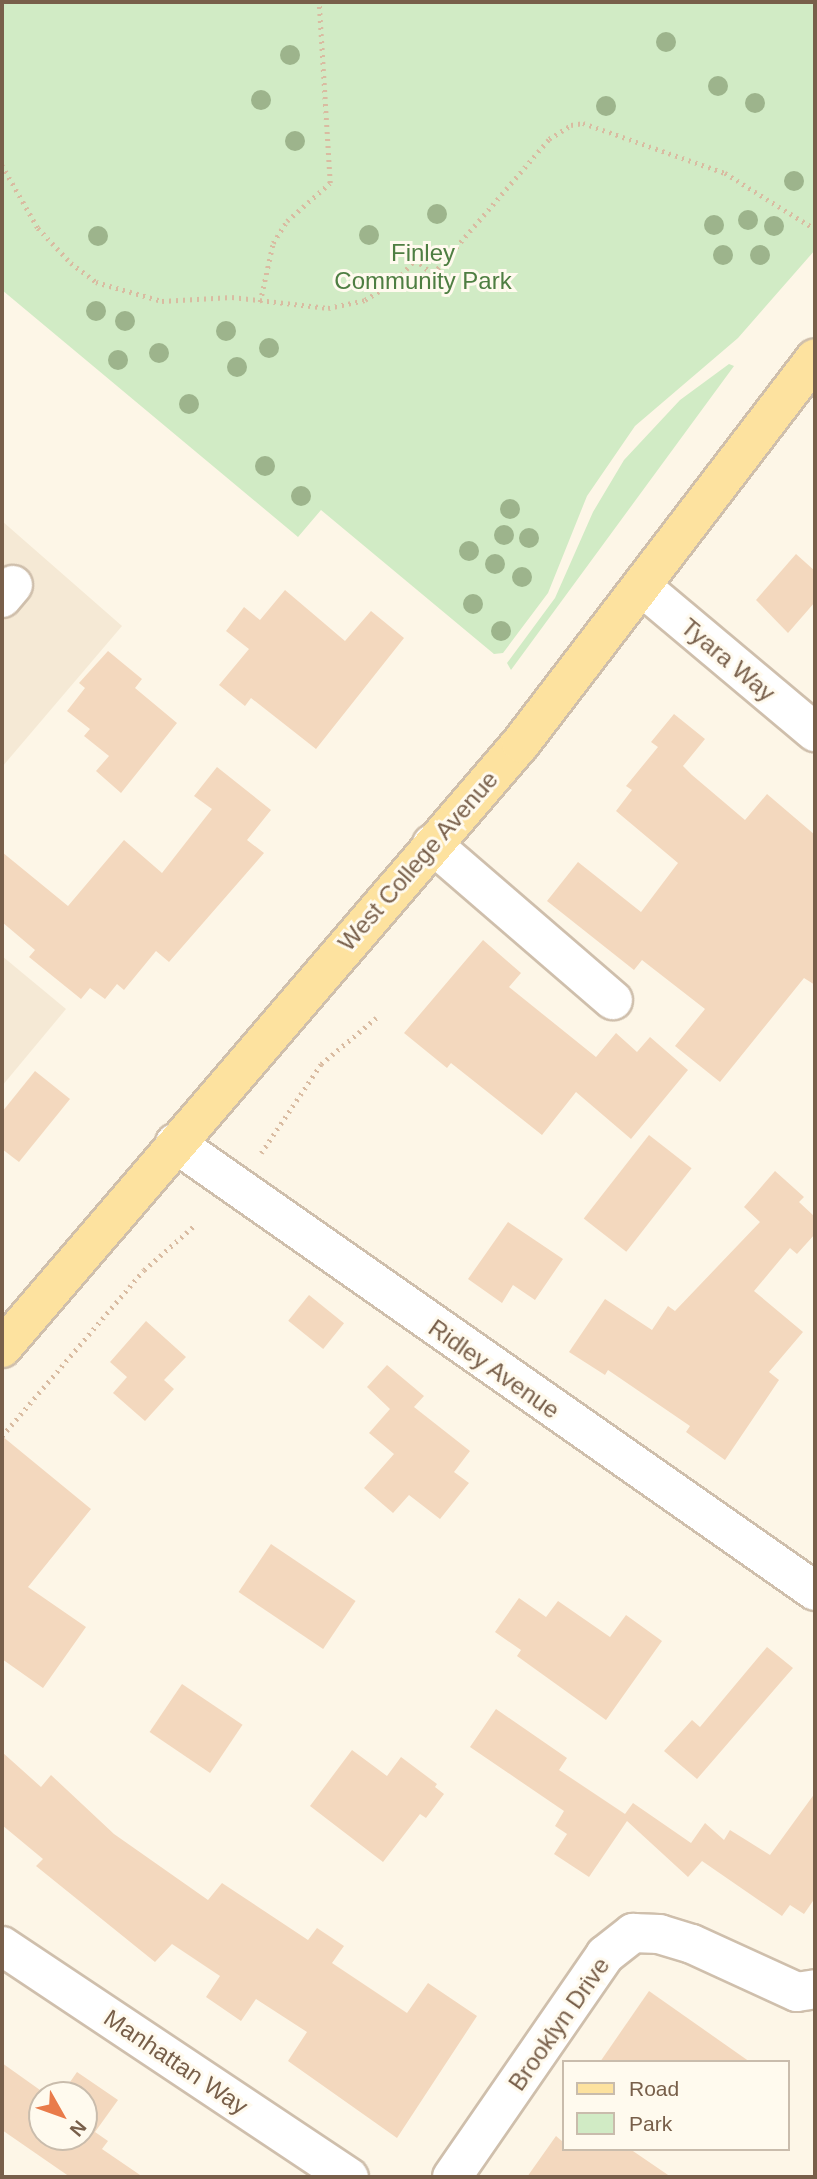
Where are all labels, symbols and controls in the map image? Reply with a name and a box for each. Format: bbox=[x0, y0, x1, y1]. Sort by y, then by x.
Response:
park label: Finley Community Park bbox=[334, 239, 512, 295]
street label: Tyara Way bbox=[675, 612, 781, 708]
street label: West College Avenue bbox=[332, 765, 504, 957]
street label: Ridley Avenue bbox=[423, 1313, 565, 1425]
street label: Brooklyn Drive bbox=[502, 1952, 616, 2096]
street label: Manhattan Way bbox=[99, 2003, 253, 2121]
legend bbox=[562, 2060, 789, 2151]
text: Road bbox=[629, 2077, 679, 2100]
north arrow bbox=[28, 2081, 98, 2151]
text: Park bbox=[629, 2112, 672, 2135]
text: N bbox=[65, 2117, 90, 2141]

